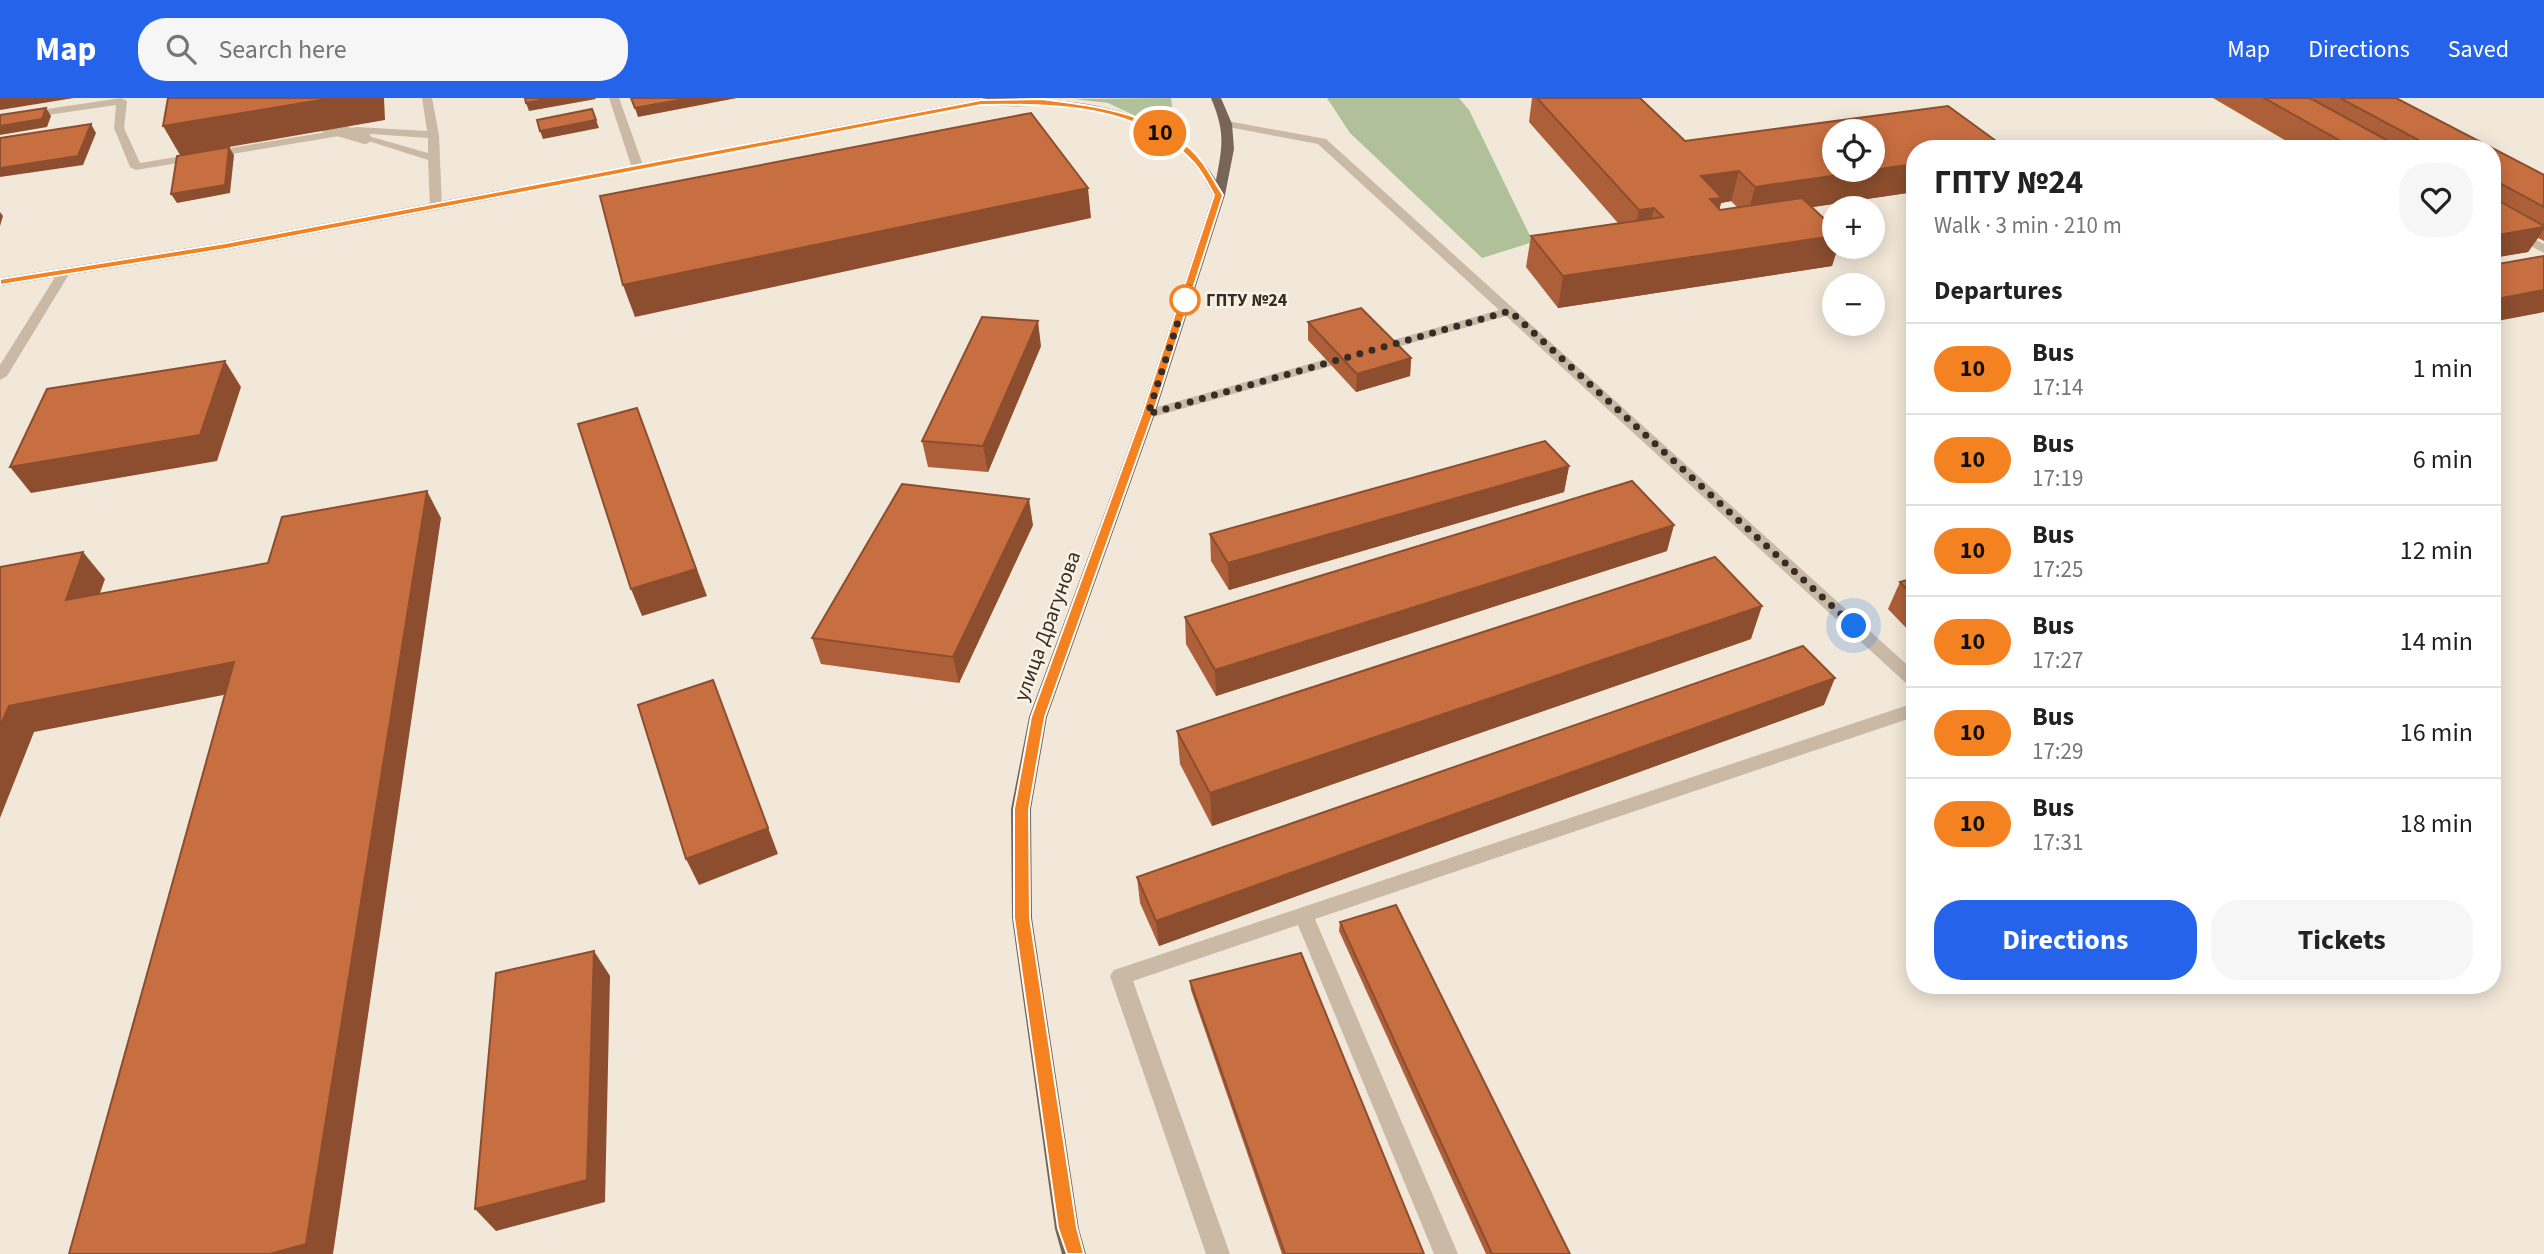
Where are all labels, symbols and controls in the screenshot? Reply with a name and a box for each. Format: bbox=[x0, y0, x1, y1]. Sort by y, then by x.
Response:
search box bbox=[138, 18, 628, 81]
text: Map bbox=[35, 26, 96, 73]
icon: search bbox=[162, 30, 200, 68]
text: Search here bbox=[218, 31, 347, 68]
text: Map bbox=[2227, 32, 2270, 67]
text: Directions bbox=[2308, 32, 2410, 67]
text: Saved bbox=[2448, 32, 2509, 67]
line badge: 10 bbox=[1128, 110, 1192, 156]
text: 10 bbox=[1147, 115, 1173, 150]
map controls bbox=[1822, 119, 1885, 336]
button: locate bbox=[1822, 119, 1885, 182]
text: ГПТУ №24 bbox=[1934, 159, 2083, 206]
button: heart bbox=[2399, 163, 2473, 237]
button: + bbox=[1822, 196, 1885, 259]
text: Walk · 3 min · 210 m bbox=[1934, 209, 2122, 242]
text: Departures bbox=[1934, 272, 2062, 309]
button: − bbox=[1822, 273, 1885, 336]
marker: ГПТУ №24 bbox=[1170, 285, 1200, 315]
place label: ГПТУ №24 bbox=[1206, 288, 1288, 313]
text: Bus bbox=[2032, 334, 2074, 371]
text: 1 min bbox=[2413, 350, 2473, 387]
text: 10 bbox=[1960, 351, 1985, 386]
text: 17:14 bbox=[2032, 371, 2083, 404]
text: Bus bbox=[2032, 425, 2074, 462]
text: 6 min bbox=[2413, 441, 2473, 478]
text: 10 bbox=[1960, 442, 1985, 477]
text: 17:19 bbox=[2032, 462, 2083, 495]
text: Bus bbox=[2032, 516, 2074, 553]
text: 12 min bbox=[2400, 532, 2473, 569]
text: 10 bbox=[1960, 533, 1985, 568]
street label: улица Драгунова bbox=[1006, 547, 1088, 705]
text: 17:25 bbox=[2032, 553, 2083, 586]
text: Bus bbox=[2032, 607, 2074, 644]
your location bbox=[1836, 608, 1871, 643]
text: 14 min bbox=[2400, 623, 2473, 660]
text: 10 bbox=[1960, 624, 1985, 659]
text: 17:27 bbox=[2032, 644, 2083, 677]
text: Bus bbox=[2032, 698, 2074, 735]
text: 16 min bbox=[2400, 714, 2473, 751]
text: 10 bbox=[1960, 715, 1985, 750]
text: 17:29 bbox=[2032, 735, 2083, 768]
text: Bus bbox=[2032, 789, 2074, 826]
text: 18 min bbox=[2400, 805, 2473, 842]
text: 10 bbox=[1960, 806, 1985, 841]
text: 17:31 bbox=[2032, 826, 2083, 859]
button: Directions bbox=[1934, 900, 2197, 980]
button: Tickets bbox=[2211, 900, 2473, 980]

